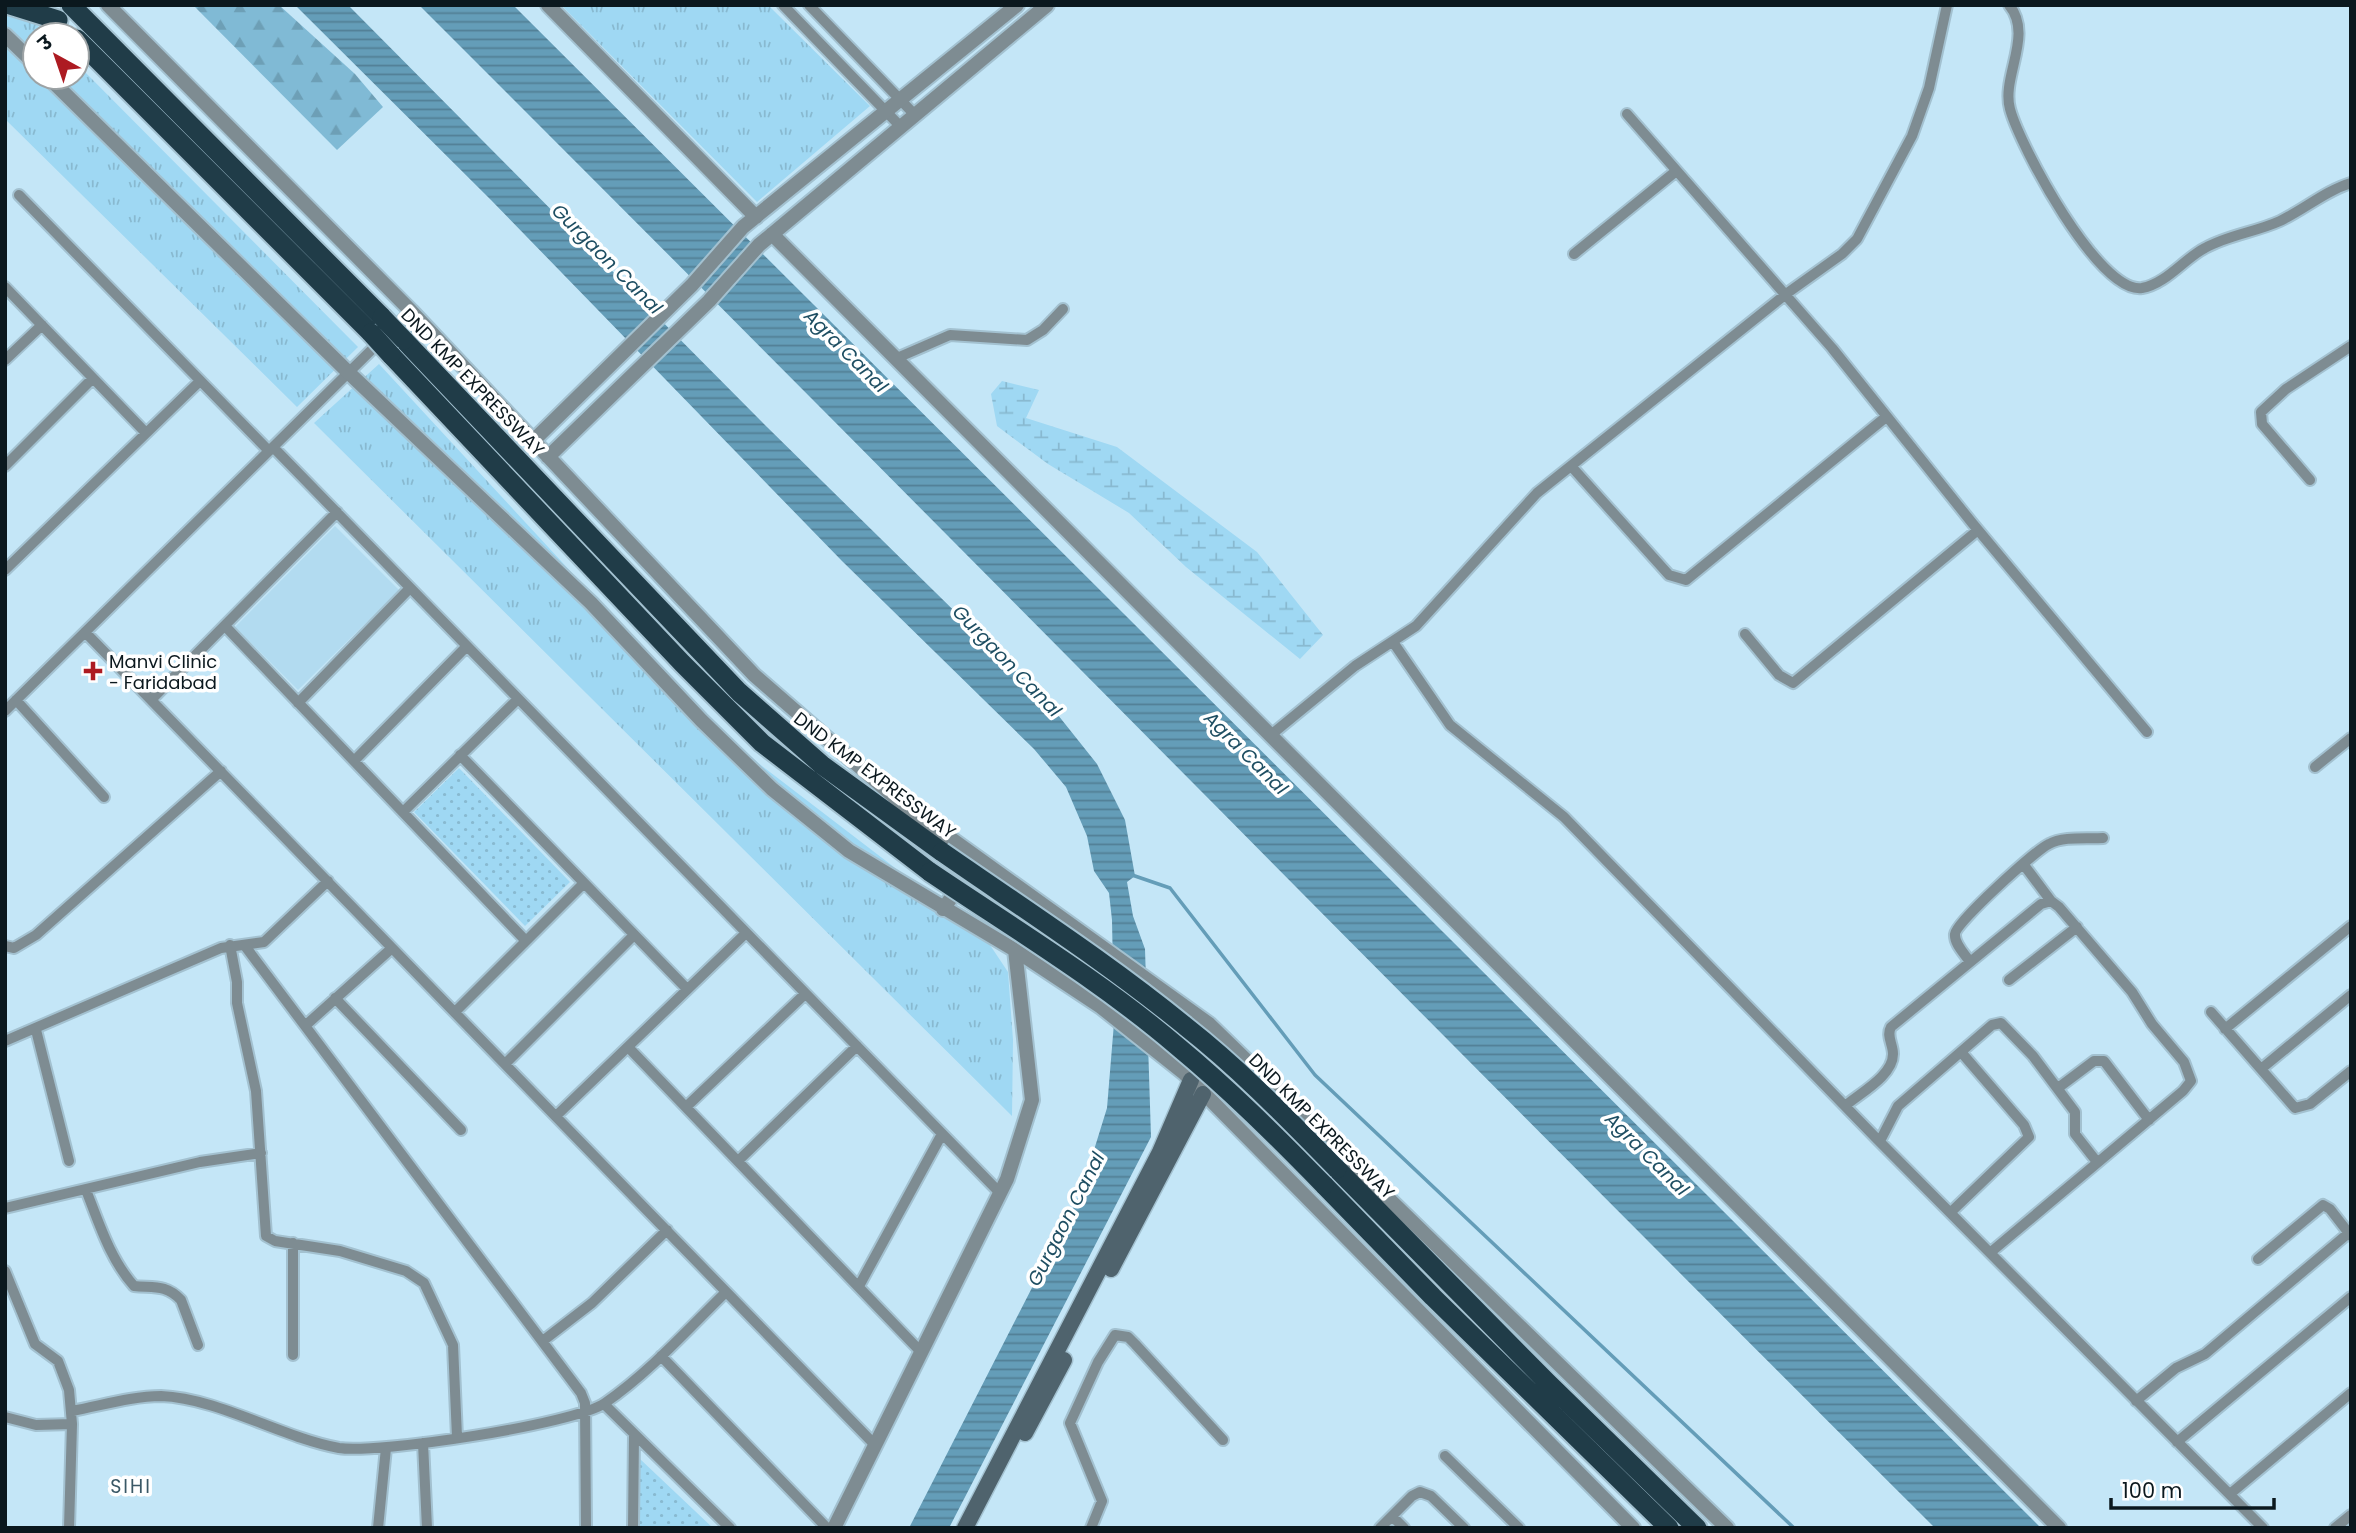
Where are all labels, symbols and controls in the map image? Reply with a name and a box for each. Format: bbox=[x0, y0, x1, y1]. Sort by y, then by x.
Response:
north arrow bbox=[21, 21, 91, 91]
text: उ bbox=[32, 29, 59, 58]
water label: Gurgaon Canal bbox=[546, 198, 669, 321]
water label: Agra Canal bbox=[797, 302, 894, 399]
street label: DND KMP EXPRESSWAY bbox=[396, 303, 551, 462]
water label: Gurgaon Canal bbox=[946, 599, 1068, 723]
place label: Manvi Clinic - Faridabad bbox=[109, 649, 217, 695]
marker: Manvi Clinic - Faridabad bbox=[83, 661, 103, 681]
water label: Agra Canal bbox=[1197, 704, 1294, 801]
street label: DND KMP EXPRESSWAY bbox=[789, 706, 961, 844]
street label: DND KMP EXPRESSWAY bbox=[1244, 1048, 1401, 1205]
water label: Agra Canal bbox=[1598, 1105, 1695, 1202]
water label: Gurgaon Canal bbox=[1021, 1147, 1112, 1291]
scale bar bbox=[2111, 1466, 2274, 1510]
district label: SIHI bbox=[110, 1473, 152, 1500]
text: 100 m bbox=[2122, 1476, 2182, 1505]

